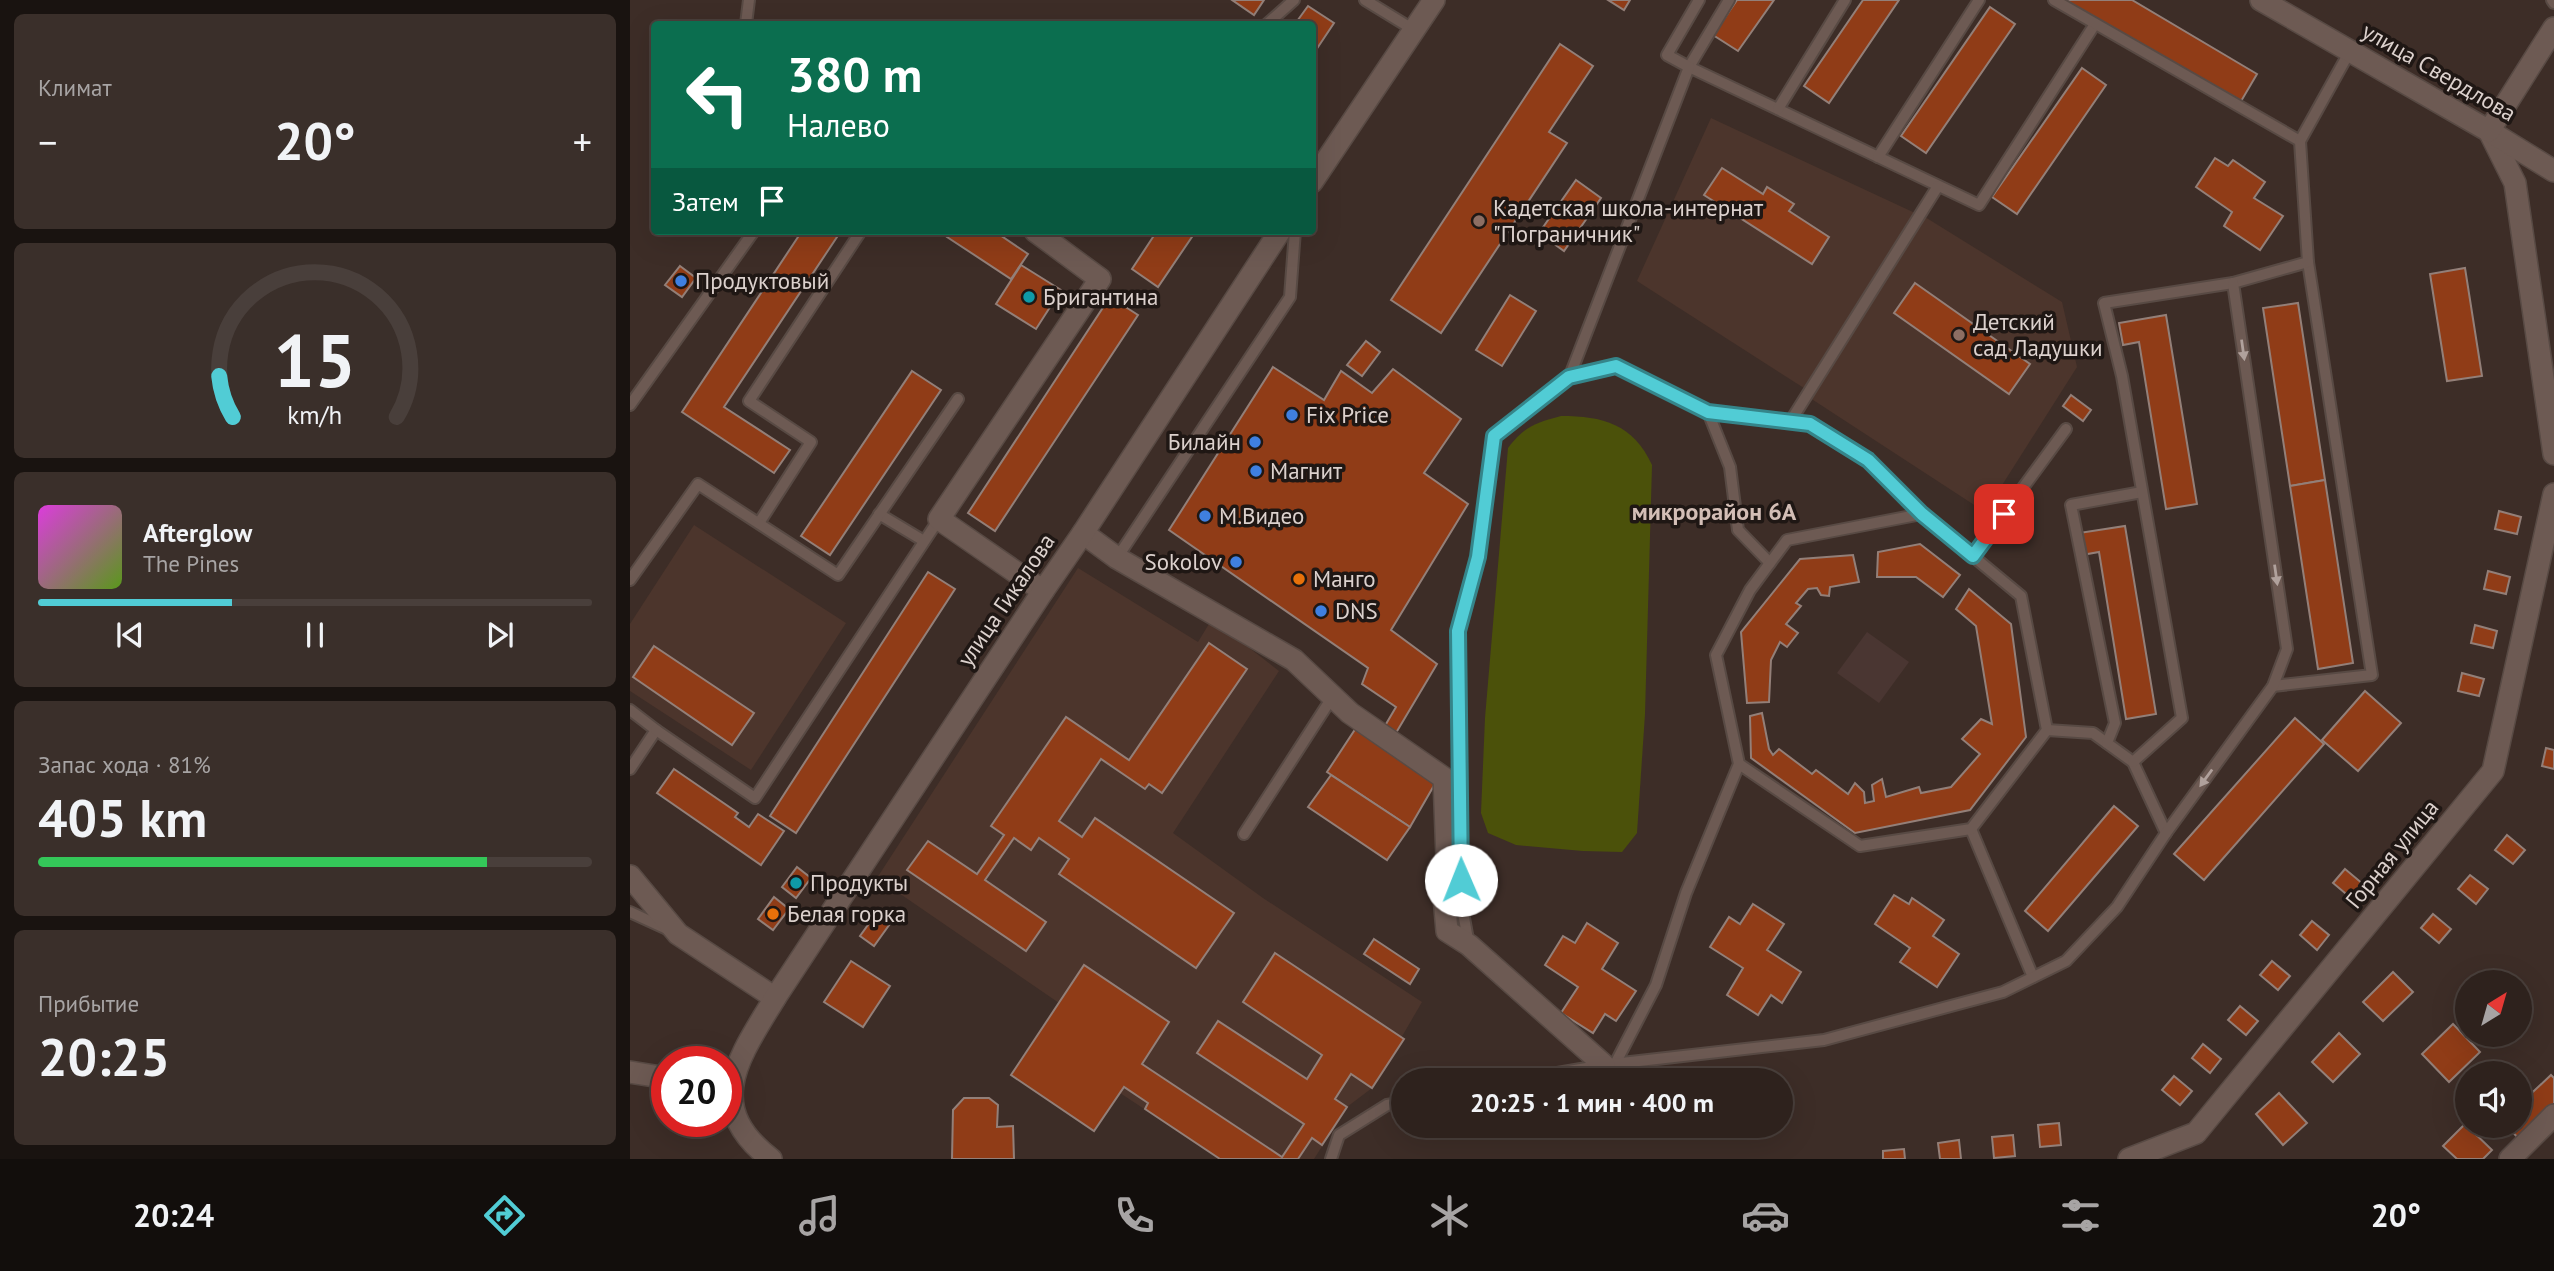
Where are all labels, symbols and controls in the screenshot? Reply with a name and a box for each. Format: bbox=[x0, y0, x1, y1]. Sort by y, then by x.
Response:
street label: улица Свердлова bbox=[2357, 16, 2521, 127]
text: 380 m bbox=[787, 42, 922, 106]
icon: left bbox=[672, 49, 763, 140]
text: Климат bbox=[38, 73, 112, 102]
text: Налево bbox=[787, 104, 890, 146]
text: 20° bbox=[274, 107, 356, 174]
text: − bbox=[38, 117, 57, 166]
text: + bbox=[573, 117, 592, 166]
icon: arrive bbox=[753, 182, 791, 220]
text: Затем bbox=[672, 185, 739, 218]
place label: Кадетская школа-интернат "Пограничник" bbox=[1493, 193, 1764, 248]
marker: Кадетская школа-интернат "Пограничник" bbox=[1471, 213, 1487, 229]
place label: Продуктовый bbox=[695, 266, 829, 295]
marker: Продуктовый bbox=[673, 273, 689, 289]
place label: Бригантина bbox=[1043, 282, 1159, 311]
marker: Бригантина bbox=[1021, 289, 1037, 305]
place label: Детский сад Ладушки bbox=[1973, 307, 2103, 362]
text: 15 bbox=[274, 313, 356, 407]
marker: Детский сад Ладушки bbox=[1951, 327, 1967, 343]
one-way arrow bbox=[2238, 339, 2249, 361]
text: km/h bbox=[288, 398, 342, 430]
place label: Fix Price bbox=[1306, 400, 1389, 429]
marker: Fix Price bbox=[1284, 407, 1300, 423]
place label: Билайн bbox=[1168, 427, 1241, 456]
marker: Билайн bbox=[1247, 434, 1263, 450]
place label: Магнит bbox=[1270, 456, 1343, 485]
marker: Магнит bbox=[1248, 463, 1264, 479]
pin bbox=[1974, 484, 2034, 544]
icon: arrive bbox=[1985, 495, 2023, 533]
district label: микрорайон 6А bbox=[1632, 496, 1797, 527]
place label: М.Видео bbox=[1219, 501, 1304, 530]
marker: М.Видео bbox=[1197, 508, 1213, 524]
text: Afterglow bbox=[143, 516, 252, 549]
street label: улица Гикалова bbox=[950, 528, 1061, 672]
place label: Sokolov bbox=[1145, 547, 1222, 576]
text: The Pines bbox=[143, 549, 239, 578]
marker: Sokolov bbox=[1228, 554, 1244, 570]
place label: Манго bbox=[1313, 564, 1375, 593]
one-way arrow bbox=[2271, 564, 2282, 586]
marker: Манго bbox=[1291, 571, 1307, 587]
place label: DNS bbox=[1335, 596, 1378, 625]
marker: DNS bbox=[1313, 603, 1329, 619]
icon: previous bbox=[111, 616, 149, 654]
icon: pause bbox=[296, 616, 334, 654]
icon: next bbox=[481, 616, 519, 654]
text: Запас хода · 81% bbox=[38, 750, 211, 779]
one-way arrow bbox=[2199, 768, 2213, 787]
text: 405 km bbox=[38, 784, 207, 851]
street label: Горная улица bbox=[2339, 793, 2444, 914]
position arrow bbox=[1424, 843, 1498, 917]
place label: Продукты bbox=[810, 868, 908, 897]
marker: Продукты bbox=[788, 875, 804, 891]
place label: Белая горка bbox=[787, 899, 906, 928]
marker: Белая горка bbox=[765, 906, 781, 922]
north arrow bbox=[2455, 970, 2532, 1046]
map controls bbox=[2455, 970, 2532, 1138]
text: Прибытие bbox=[38, 989, 139, 1018]
text: 20:25 bbox=[38, 1023, 170, 1090]
speed limit sign: 20 bbox=[651, 1046, 742, 1137]
button: sound bbox=[2455, 1061, 2532, 1138]
text: 20:25 · 1 мин · 400 m bbox=[1470, 1086, 1714, 1119]
icon: directions bbox=[480, 1191, 529, 1240]
icon: music bbox=[795, 1191, 844, 1240]
icon: phone bbox=[1110, 1191, 1159, 1240]
icon: climate bbox=[1425, 1191, 1474, 1240]
icon: car bbox=[1741, 1191, 1790, 1240]
icon: filters bbox=[2056, 1191, 2105, 1240]
text: 20:24 bbox=[133, 1194, 214, 1236]
text: 20° bbox=[2371, 1194, 2421, 1236]

